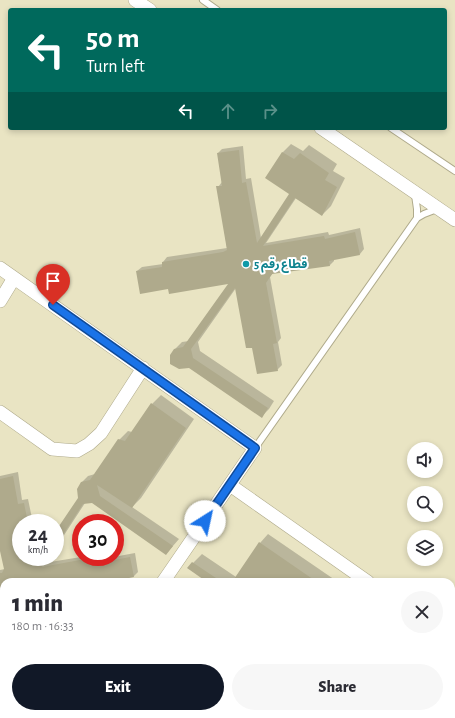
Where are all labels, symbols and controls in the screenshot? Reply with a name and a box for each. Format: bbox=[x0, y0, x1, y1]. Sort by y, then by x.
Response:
icon: left bbox=[20, 24, 72, 76]
text: 50 m bbox=[86, 25, 140, 53]
text: Turn left bbox=[86, 58, 145, 76]
icon: left bbox=[175, 100, 197, 122]
icon: ahead bbox=[217, 100, 239, 122]
icon: right bbox=[259, 100, 281, 122]
place label: قطاع رقم 5 bbox=[254, 257, 307, 273]
marker: قطاع رقم 5 bbox=[241, 259, 251, 269]
pin bbox=[36, 264, 70, 305]
icon: arrive bbox=[42, 270, 64, 292]
map controls bbox=[407, 442, 443, 566]
button: sound bbox=[407, 442, 443, 478]
button: search bbox=[407, 486, 443, 522]
position arrow bbox=[184, 500, 226, 542]
speed limit sign: 30 bbox=[72, 514, 124, 566]
text: 24 bbox=[28, 525, 48, 545]
button: layers bbox=[407, 530, 443, 566]
text: km/h bbox=[28, 545, 48, 555]
button: close bbox=[401, 591, 443, 633]
text: 1 min bbox=[12, 592, 63, 616]
text: 180 m · 16:33 bbox=[12, 620, 74, 633]
button: Exit bbox=[12, 664, 224, 710]
button: Share bbox=[232, 664, 443, 710]

